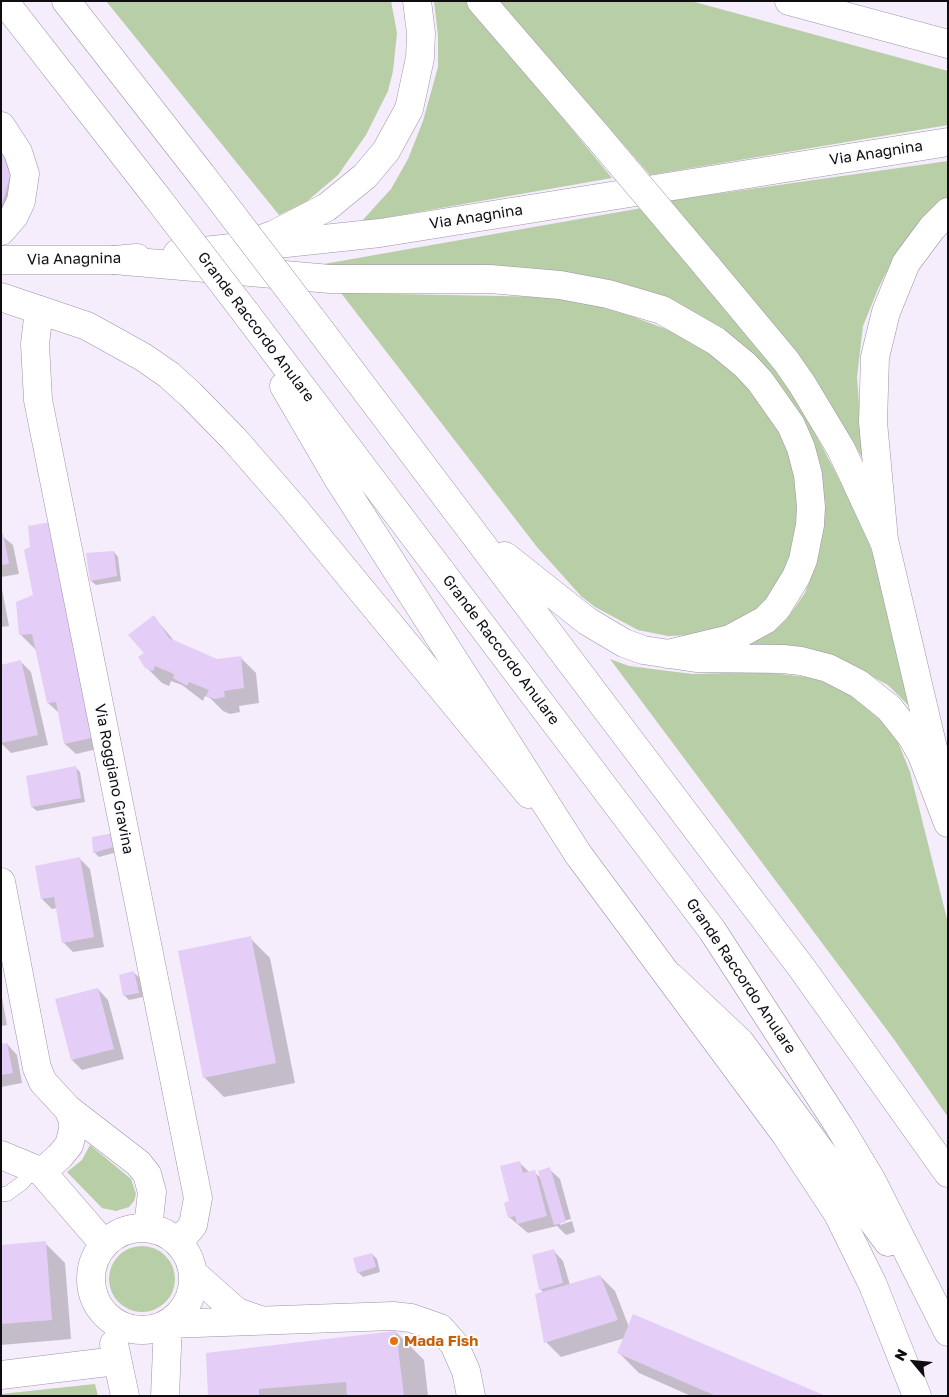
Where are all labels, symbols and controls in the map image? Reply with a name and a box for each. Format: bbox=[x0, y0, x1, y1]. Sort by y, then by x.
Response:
street label: Via Anagnina bbox=[828, 137, 924, 169]
street label: Via Anagnina bbox=[428, 201, 524, 233]
street label: Grande Raccordo Anulare bbox=[194, 248, 318, 406]
street label: Via Anagnina bbox=[27, 249, 121, 269]
street label: Grande Raccordo Anulare bbox=[439, 571, 563, 729]
street label: Via Roggiano Gravina bbox=[91, 702, 137, 856]
street label: Grande Raccordo Anulare bbox=[682, 895, 800, 1057]
place label: Mada Fish bbox=[404, 1332, 478, 1350]
marker: Mada Fish bbox=[388, 1335, 400, 1347]
north arrow bbox=[889, 1337, 939, 1387]
text: N bbox=[890, 1346, 910, 1363]

